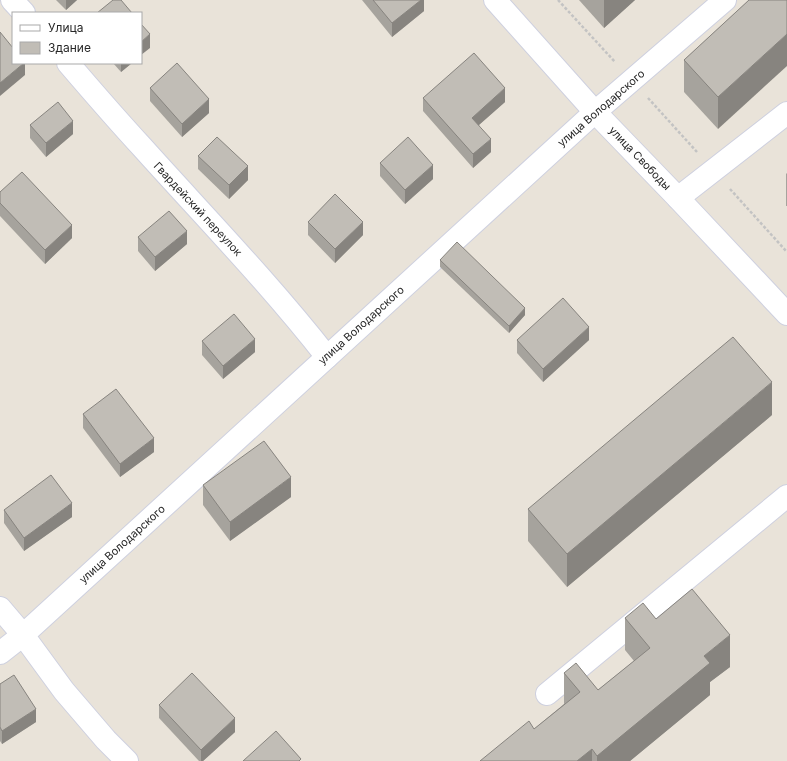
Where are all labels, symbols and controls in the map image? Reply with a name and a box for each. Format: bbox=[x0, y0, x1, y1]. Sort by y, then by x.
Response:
legend bbox=[12, 12, 142, 64]
text: Улица bbox=[48, 20, 83, 35]
text: Здание bbox=[48, 40, 91, 55]
street label: улица Володарского bbox=[555, 66, 648, 150]
street label: улица Свободы bbox=[606, 123, 674, 193]
street label: Гвардейский переулок bbox=[151, 159, 245, 259]
street label: улица Володарского bbox=[315, 282, 407, 367]
street label: улица Володарского bbox=[76, 501, 168, 586]

